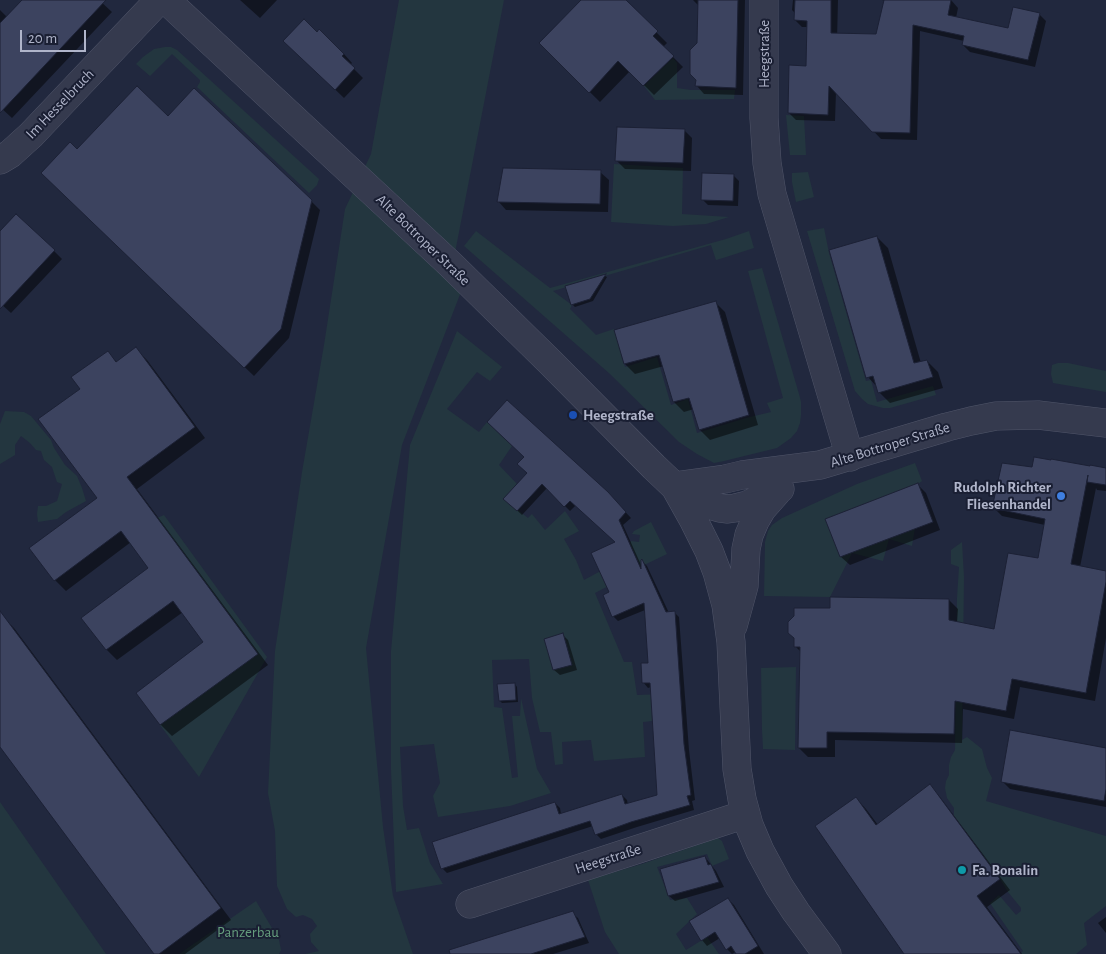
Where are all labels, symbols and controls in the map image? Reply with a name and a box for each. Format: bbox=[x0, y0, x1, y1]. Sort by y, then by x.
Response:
scale bar bbox=[22, 20, 89, 52]
street label: Heegstraße bbox=[755, 20, 773, 88]
text: 20 m bbox=[28, 31, 57, 46]
street label: Im Hesselbruch bbox=[22, 65, 98, 143]
street label: Alte Bottroper Straße bbox=[372, 190, 474, 290]
place label: Heegstraße bbox=[583, 406, 654, 424]
marker: Heegstraße bbox=[567, 409, 579, 421]
street label: Alte Bottroper Straße bbox=[828, 418, 952, 472]
place label: Rudolph Richter Fliesenhandel bbox=[954, 478, 1051, 513]
marker: Rudolph Richter Fliesenhandel bbox=[1055, 490, 1067, 502]
street label: Heegstraße bbox=[573, 840, 643, 878]
place label: Fa. Bonalin bbox=[972, 861, 1038, 879]
marker: Fa. Bonalin bbox=[956, 864, 968, 876]
park label: Panzerbau bbox=[217, 923, 279, 941]

